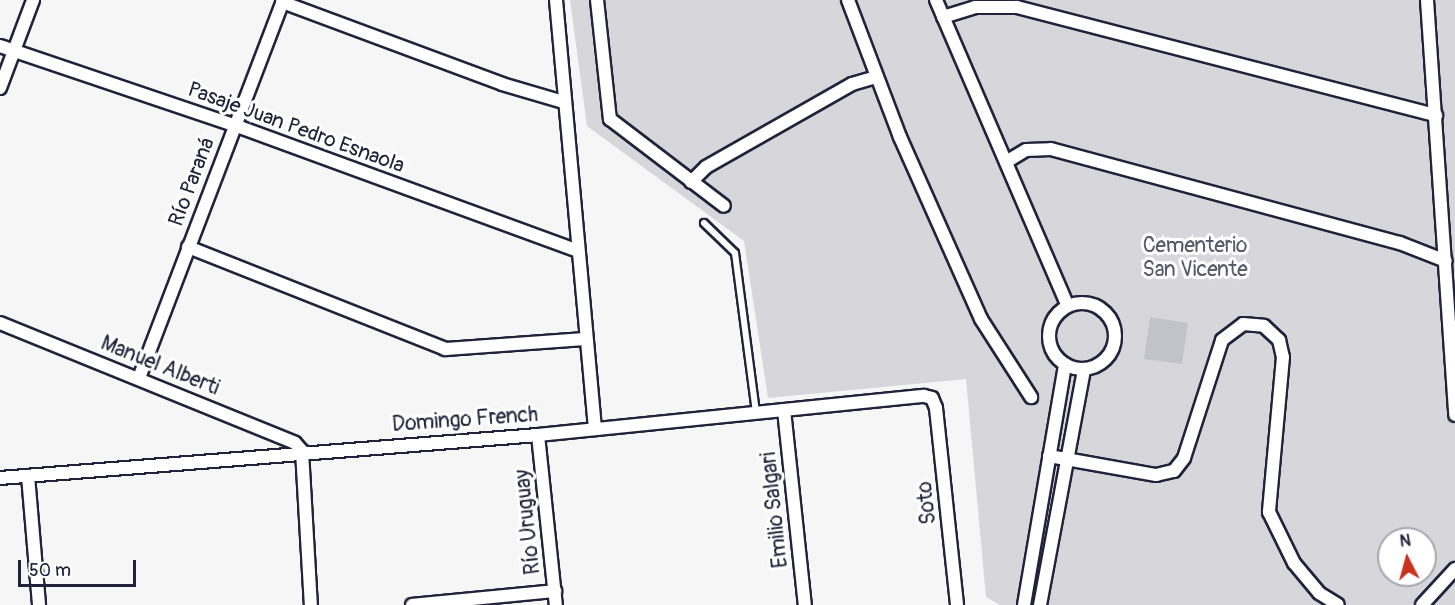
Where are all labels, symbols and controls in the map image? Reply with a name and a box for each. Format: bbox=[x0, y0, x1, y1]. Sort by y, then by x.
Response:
street label: Pasaje Juan Pedro Esnaola bbox=[184, 77, 408, 179]
street label: Río Paraná bbox=[164, 134, 220, 230]
park label: Cementerio San Vicente bbox=[1142, 233, 1248, 283]
street label: Manuel Alberti bbox=[97, 331, 223, 401]
street label: Domingo French bbox=[391, 402, 539, 438]
street label: Emilio Salgari bbox=[756, 451, 794, 569]
street label: Río Uruguay bbox=[510, 468, 546, 576]
street label: Soto bbox=[912, 480, 942, 526]
north arrow bbox=[1377, 527, 1437, 587]
text: N bbox=[1399, 531, 1412, 552]
scale bar bbox=[21, 548, 140, 586]
text: 50 m bbox=[29, 559, 71, 582]

